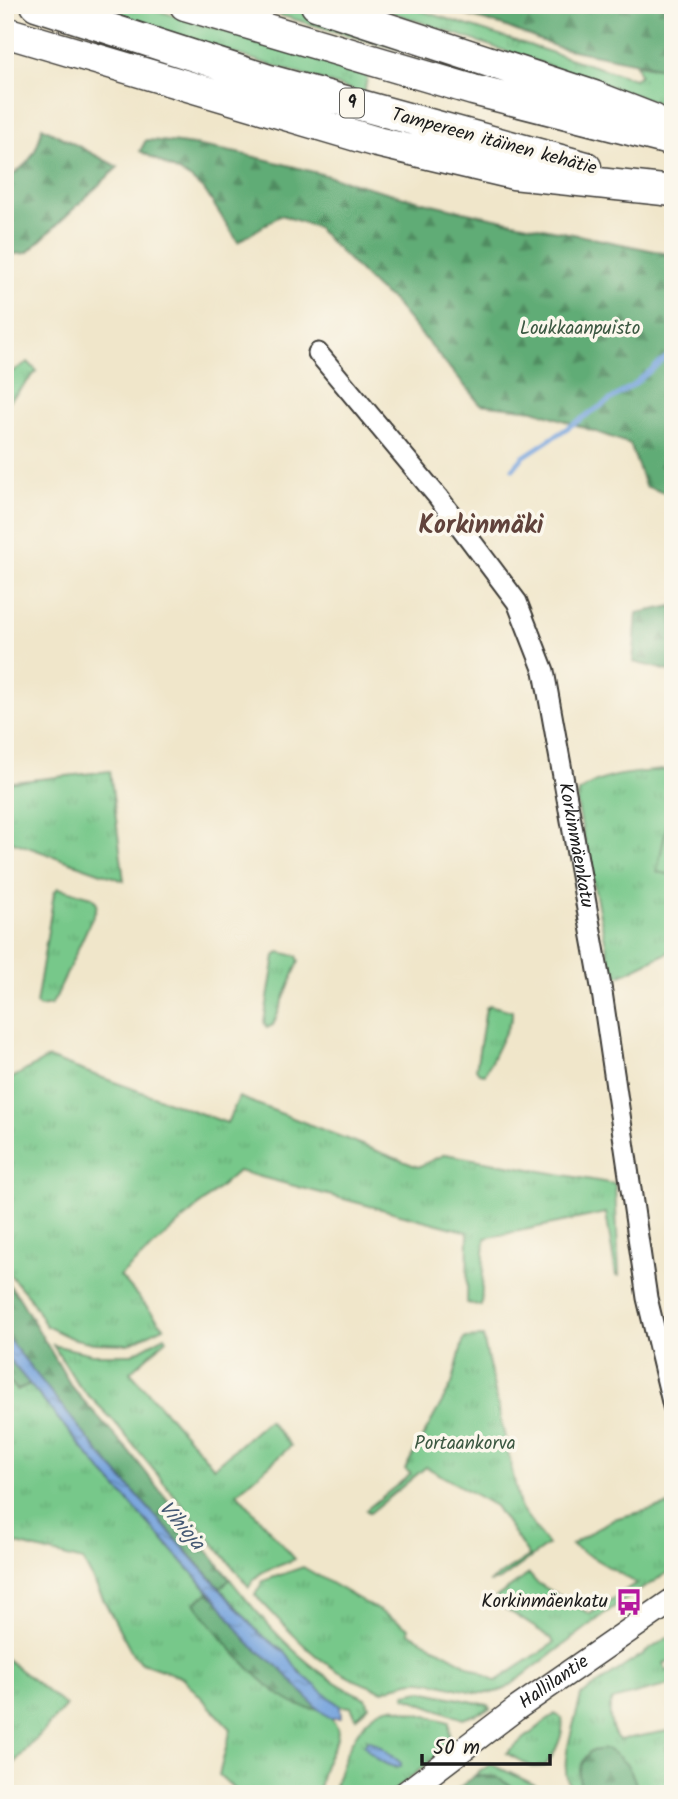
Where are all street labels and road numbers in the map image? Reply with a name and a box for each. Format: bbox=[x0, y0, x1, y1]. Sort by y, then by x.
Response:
road number: 9 bbox=[340, 88, 364, 118]
street label: Tampereen itäinen kehätie bbox=[388, 100, 601, 184]
street label: Korkinmäenkatu bbox=[549, 780, 602, 910]
street label: Hallilantie bbox=[513, 1647, 596, 1718]

